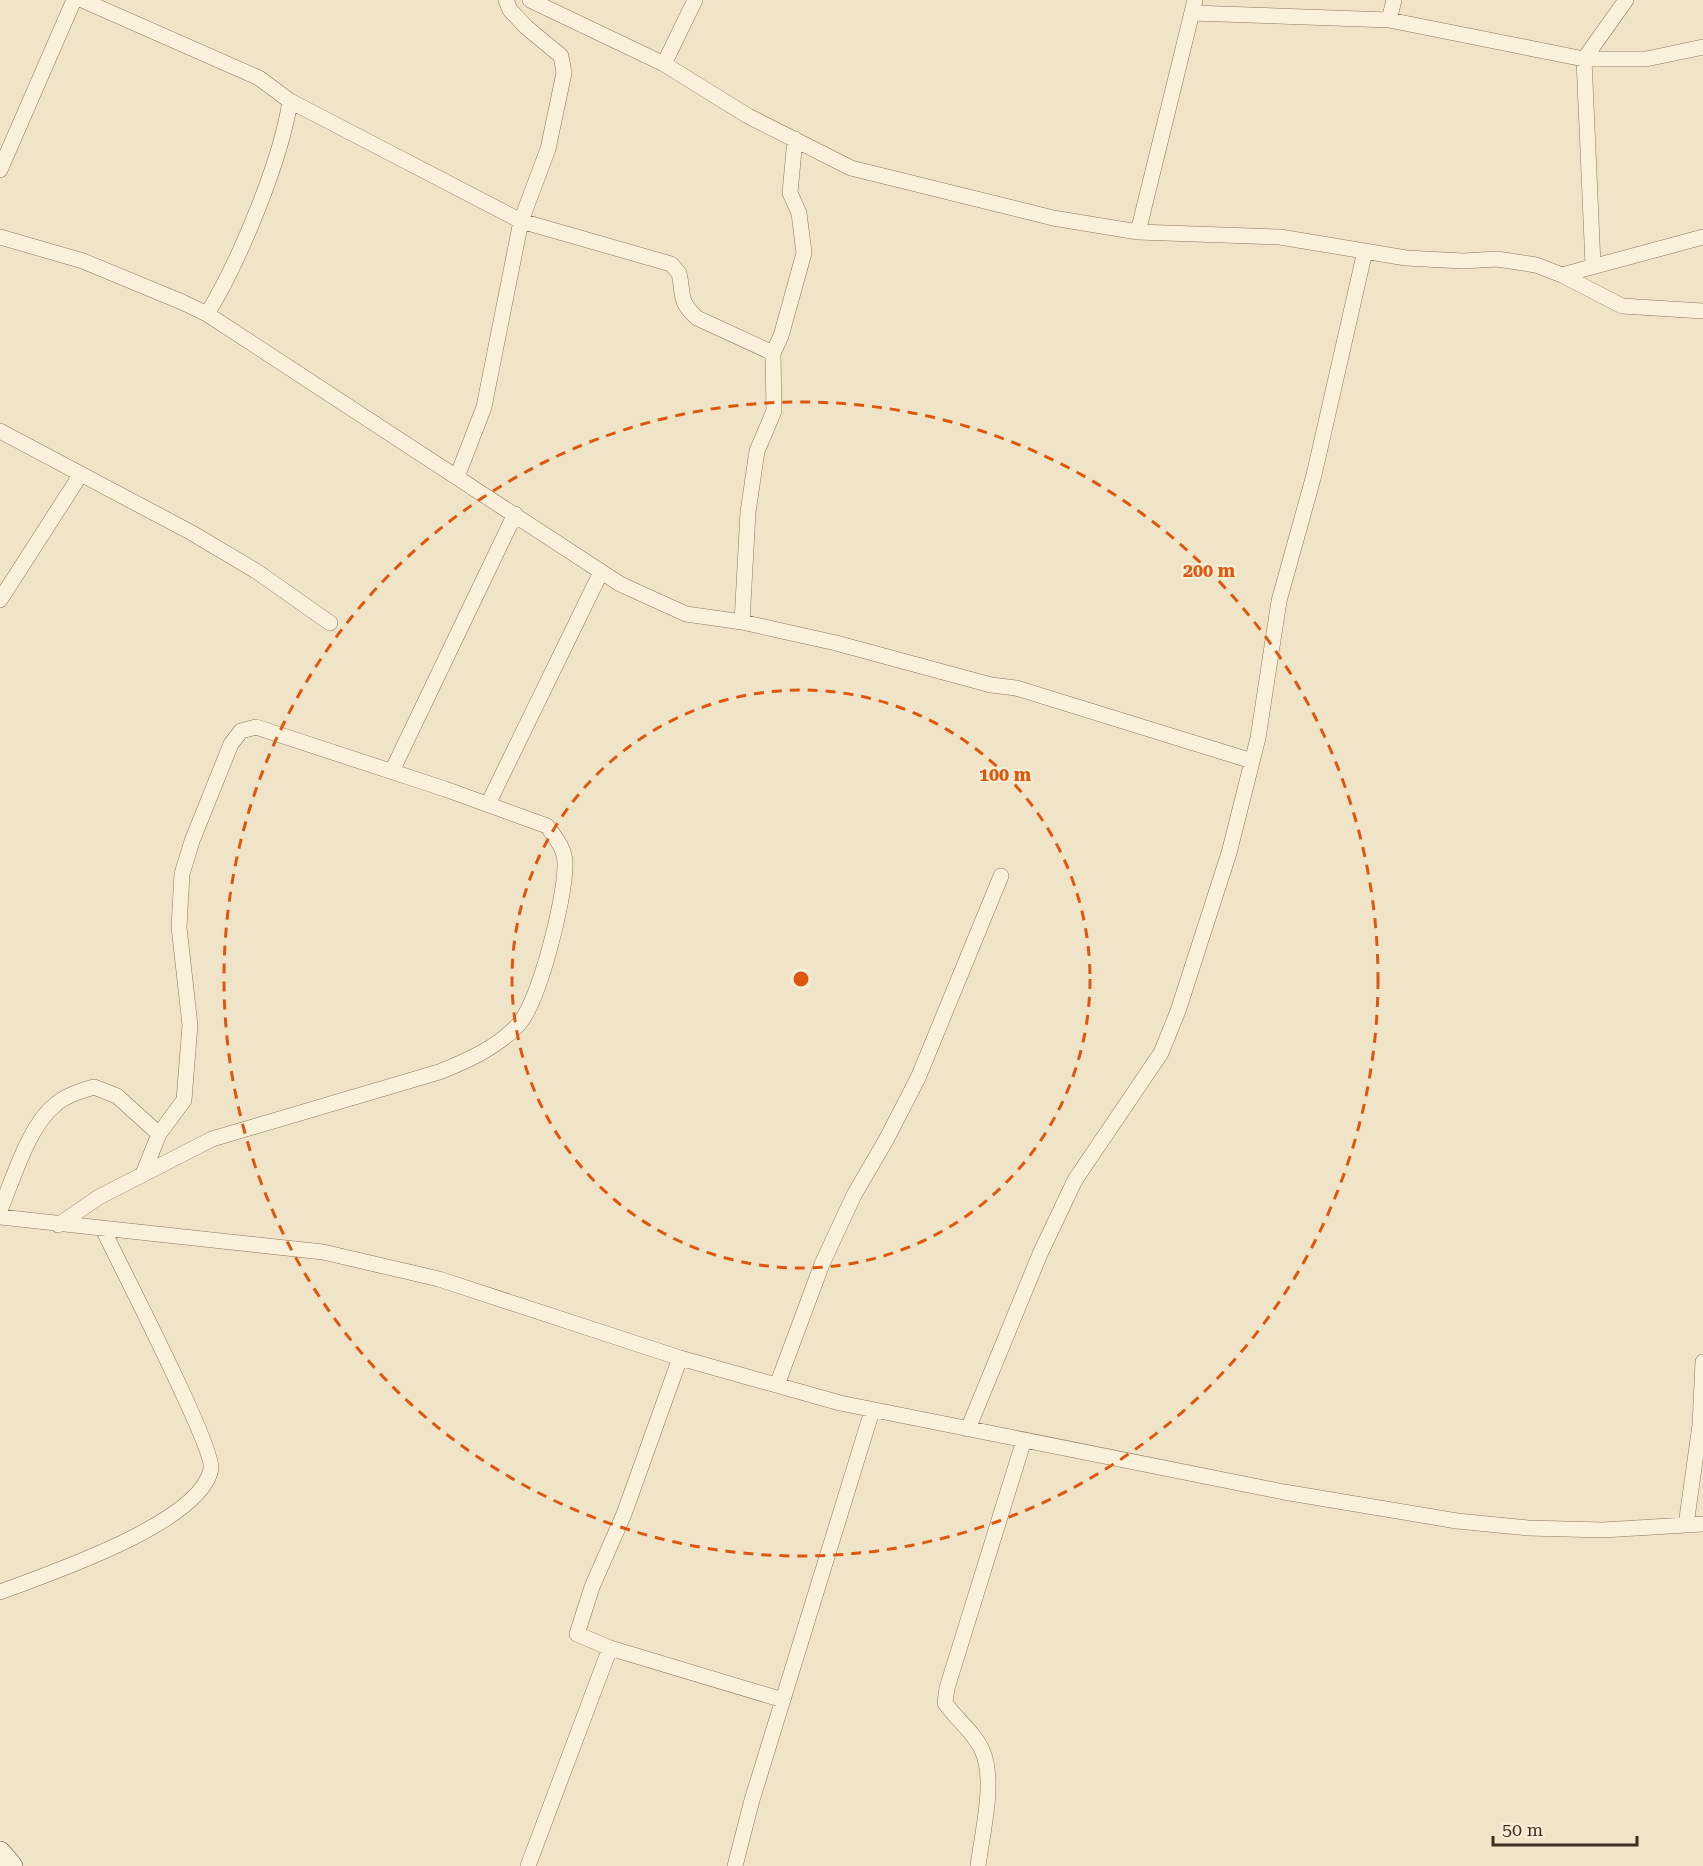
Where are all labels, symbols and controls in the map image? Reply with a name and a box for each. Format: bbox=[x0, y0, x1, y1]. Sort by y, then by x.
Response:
text: 200 m bbox=[1183, 560, 1236, 581]
text: 100 m bbox=[979, 764, 1032, 785]
centre of rings bbox=[791, 969, 811, 989]
scale bar bbox=[1493, 1809, 1637, 1847]
text: 50 m bbox=[1502, 1819, 1543, 1840]

